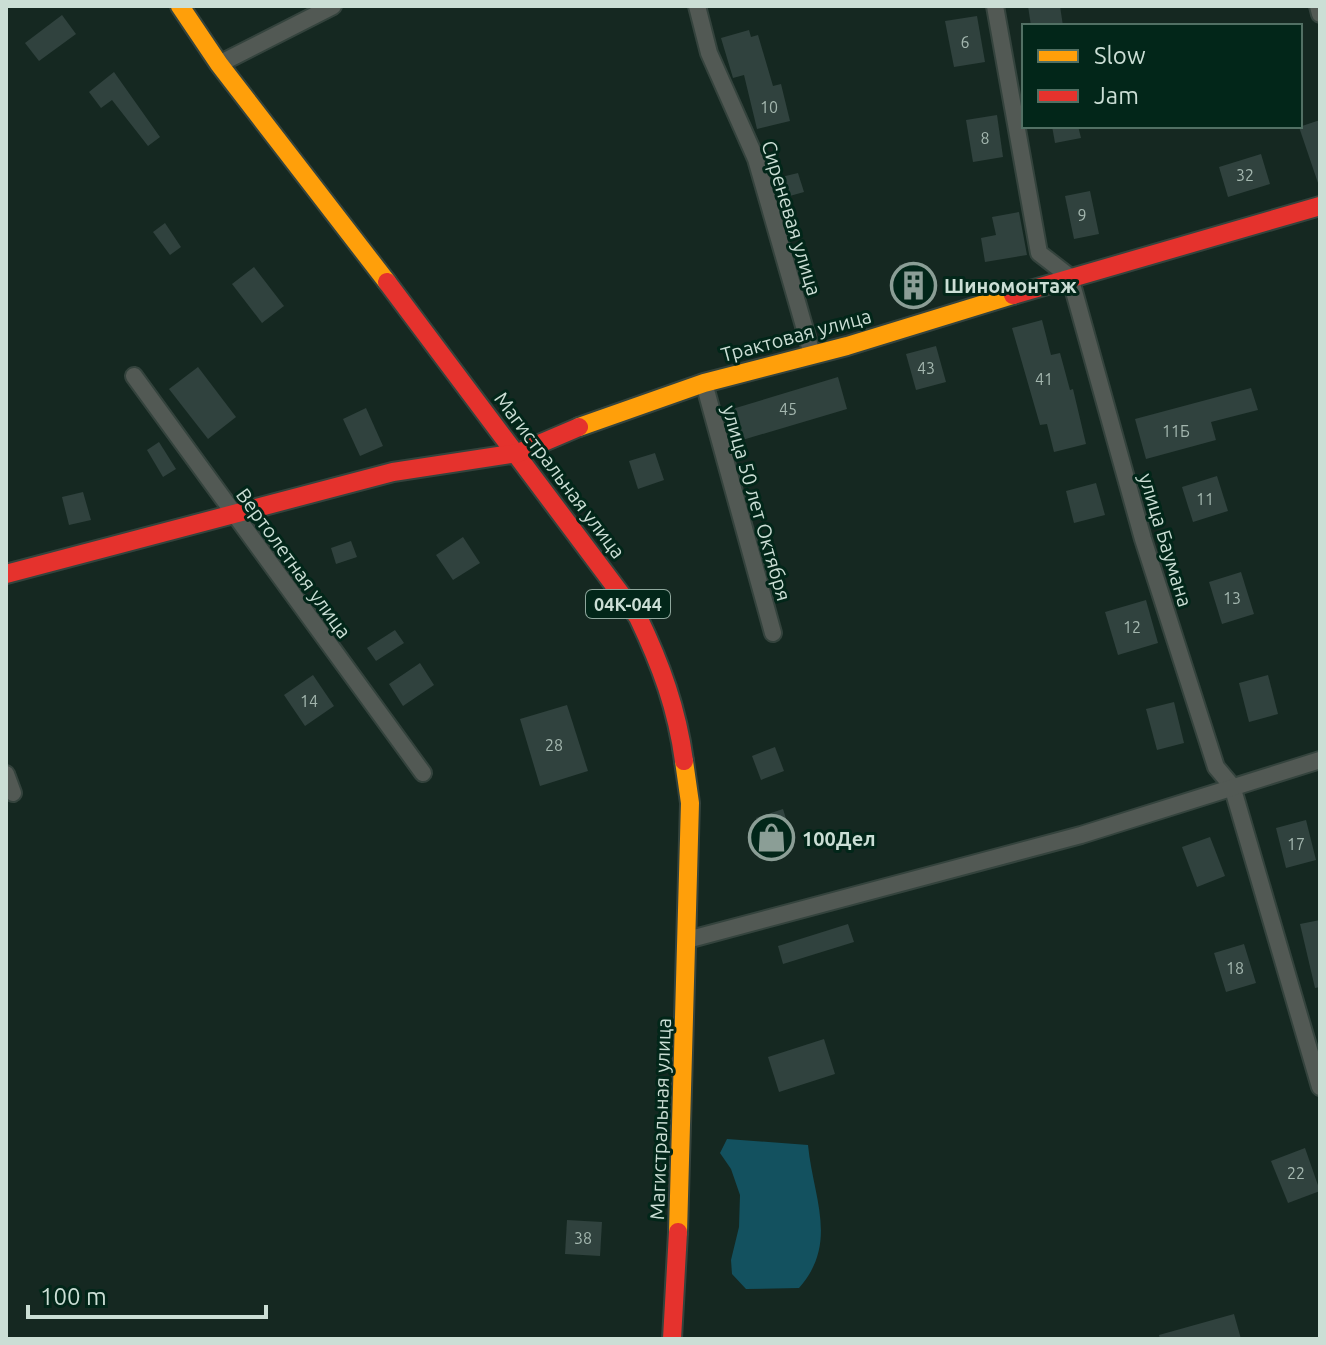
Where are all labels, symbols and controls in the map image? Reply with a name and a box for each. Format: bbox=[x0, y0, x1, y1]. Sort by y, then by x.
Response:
legend bbox=[1022, 24, 1302, 128]
house number: 6 bbox=[960, 33, 970, 51]
text: Slow bbox=[1094, 42, 1146, 69]
text: Jam bbox=[1094, 82, 1139, 109]
house number: 10 bbox=[760, 98, 778, 116]
house number: 8 bbox=[980, 129, 990, 147]
street label: Сиреневая улица bbox=[757, 138, 827, 298]
house number: 32 bbox=[1236, 166, 1254, 184]
house number: 9 bbox=[1077, 206, 1087, 224]
building icon: Шиномонтаж bbox=[889, 261, 937, 309]
place label: Шиномонтаж bbox=[944, 274, 1077, 297]
street label: Трактовая улица bbox=[718, 304, 874, 366]
house number: 43 bbox=[917, 359, 935, 377]
house number: 41 bbox=[1035, 370, 1053, 388]
street label: Магистральная улица bbox=[490, 387, 630, 563]
house number: 45 bbox=[779, 400, 797, 418]
street label: улица 50 лет Октября bbox=[718, 403, 796, 603]
house number: 11Б bbox=[1162, 422, 1190, 440]
street label: улица Баумана bbox=[1135, 470, 1197, 610]
street label: Вертолетная улица bbox=[232, 484, 356, 642]
house number: 11 bbox=[1196, 490, 1214, 508]
house number: 13 bbox=[1223, 589, 1241, 607]
road number: 04К-044 bbox=[586, 590, 670, 618]
house number: 12 bbox=[1123, 618, 1141, 636]
house number: 14 bbox=[300, 692, 318, 710]
house number: 28 bbox=[545, 736, 563, 754]
shop icon: 100Дел bbox=[747, 814, 795, 862]
place label: 100Дел bbox=[802, 827, 876, 850]
house number: 17 bbox=[1287, 835, 1305, 853]
house number: 18 bbox=[1226, 959, 1244, 977]
street label: Магистральная улица bbox=[645, 1018, 675, 1220]
house number: 22 bbox=[1287, 1164, 1305, 1182]
house number: 38 bbox=[574, 1229, 592, 1247]
scale bar bbox=[28, 1269, 266, 1319]
text: 100 m bbox=[40, 1283, 107, 1310]

